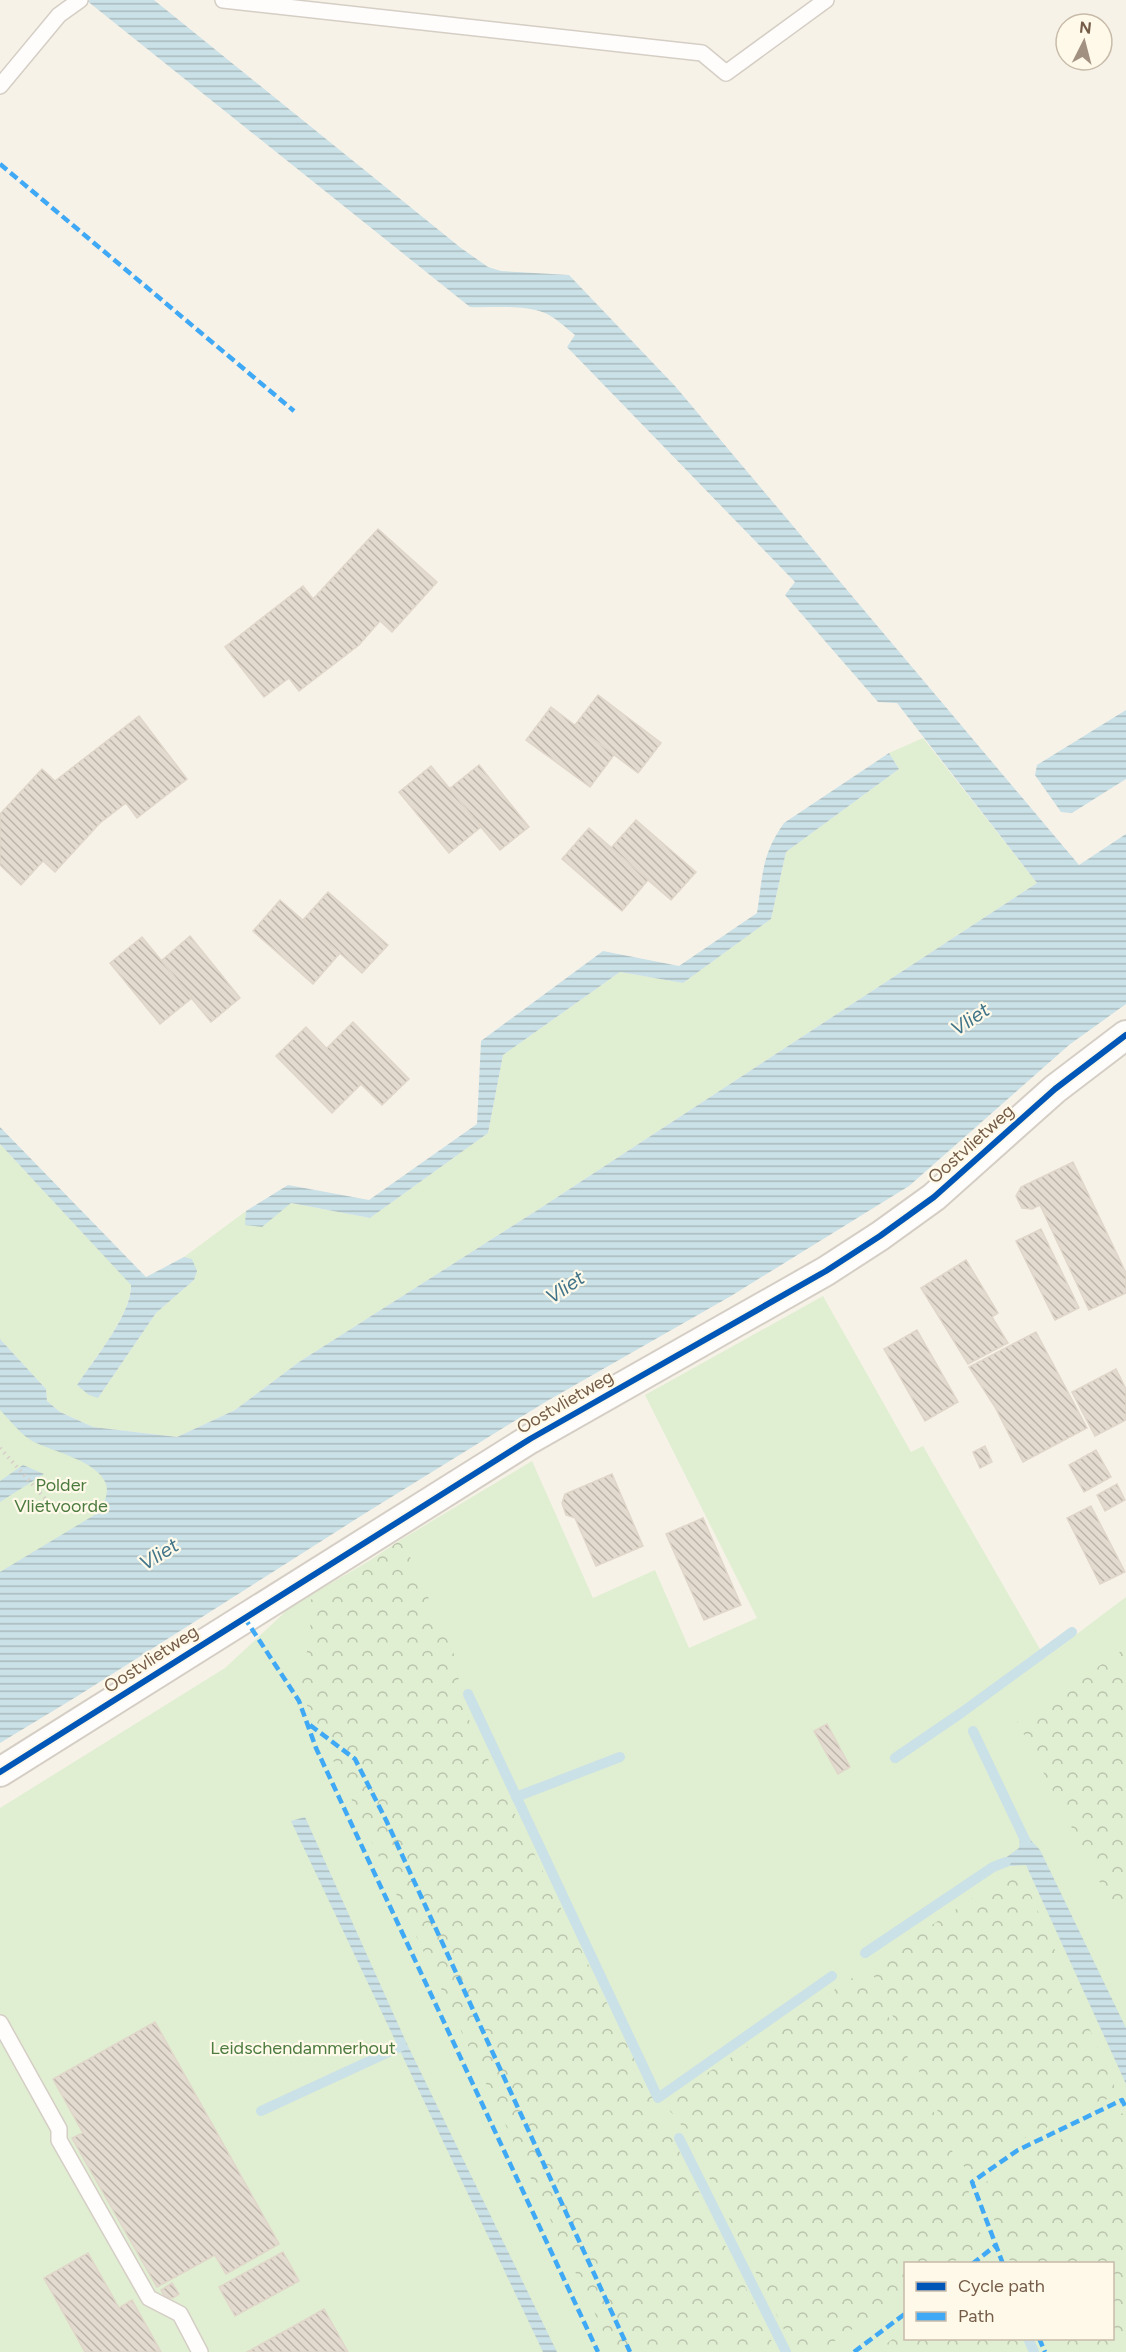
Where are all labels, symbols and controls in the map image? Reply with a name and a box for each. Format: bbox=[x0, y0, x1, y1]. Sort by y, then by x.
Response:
north arrow bbox=[1054, 12, 1114, 72]
text: N bbox=[1078, 17, 1093, 38]
water label: Vliet bbox=[946, 997, 994, 1041]
street label: Oostvlietweg bbox=[923, 1100, 1019, 1188]
water label: Vliet bbox=[541, 1265, 589, 1309]
street label: Oostvlietweg bbox=[513, 1365, 617, 1439]
park label: Polder Vlietvoorde bbox=[14, 1474, 108, 1517]
water label: Vliet bbox=[135, 1533, 183, 1575]
street label: Oostvlietweg bbox=[100, 1620, 202, 1698]
park label: Leidschendammerhout bbox=[210, 2037, 396, 2059]
legend bbox=[904, 2262, 1114, 2340]
text: Cycle path bbox=[958, 2275, 1045, 2297]
text: Path bbox=[958, 2305, 994, 2327]

